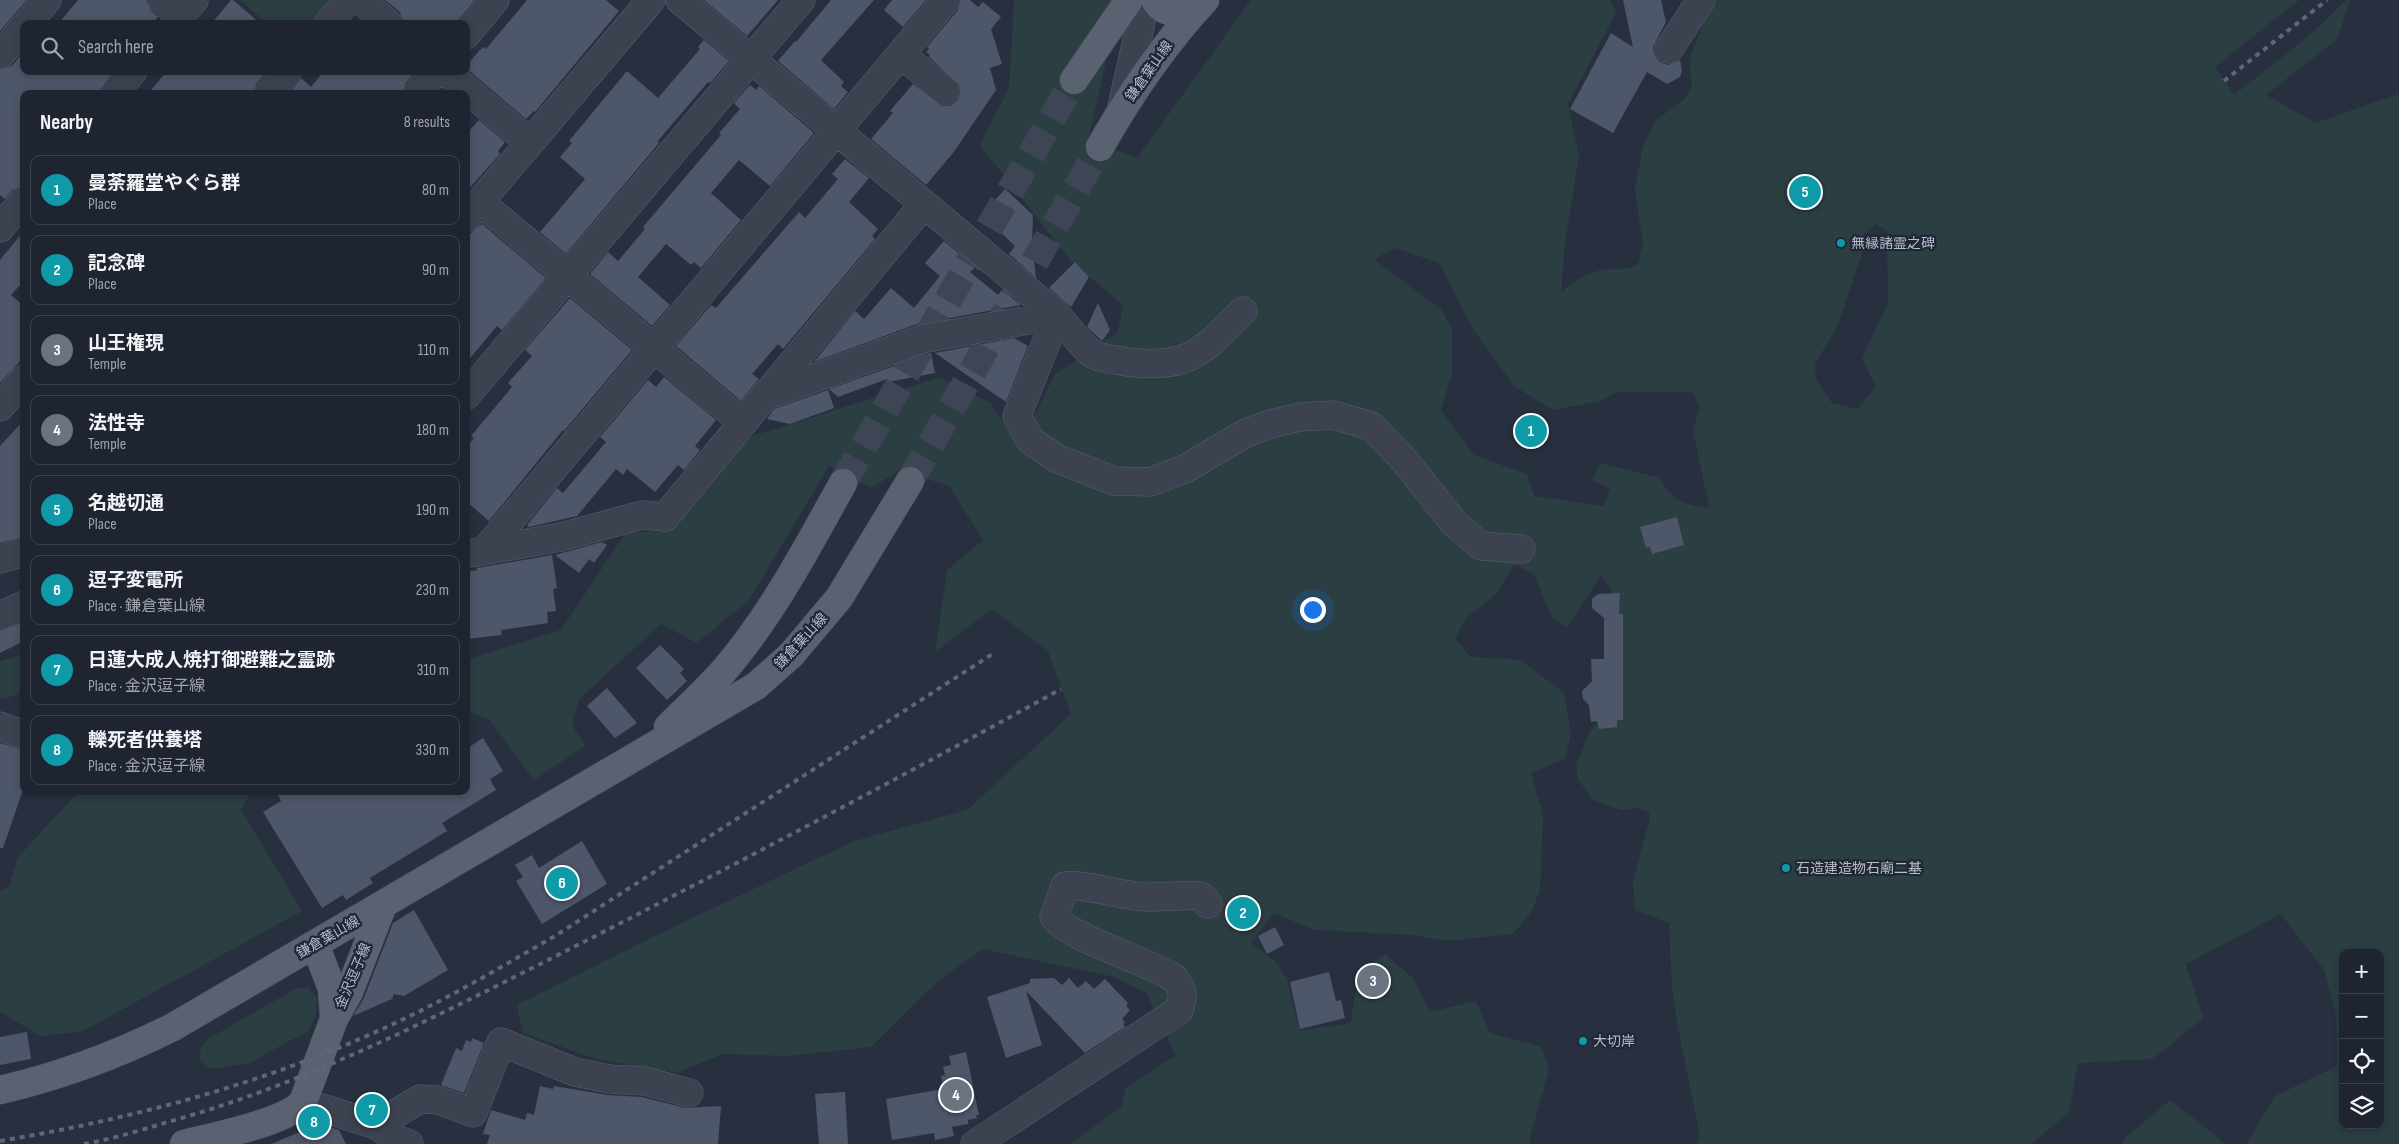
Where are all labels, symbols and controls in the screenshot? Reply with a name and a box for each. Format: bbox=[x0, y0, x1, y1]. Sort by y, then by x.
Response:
search box bbox=[20, 20, 470, 75]
icon: search bbox=[38, 34, 66, 62]
text: Search here bbox=[78, 36, 154, 59]
street label: 鎌倉葉山線 bbox=[1122, 37, 1176, 105]
text: Nearby bbox=[40, 110, 93, 135]
text: 8 results bbox=[404, 113, 450, 132]
text: 曼荼羅堂やぐら群 bbox=[88, 172, 240, 195]
pin: 5 bbox=[1789, 173, 1821, 211]
text: 1 bbox=[54, 181, 60, 200]
text: 80 m bbox=[422, 181, 449, 200]
text: Place bbox=[88, 195, 117, 214]
place label: 無縁諸霊之碑 bbox=[1851, 235, 1935, 252]
marker: 無縁諸霊之碑 bbox=[1835, 237, 1847, 249]
text: 記念碑 bbox=[88, 252, 145, 275]
text: 2 bbox=[53, 261, 61, 280]
text: 90 m bbox=[422, 261, 449, 280]
text: Place bbox=[88, 275, 117, 294]
text: 山王権現 bbox=[88, 332, 164, 355]
text: 3 bbox=[53, 341, 61, 360]
text: 110 m bbox=[418, 341, 449, 360]
text: Temple bbox=[88, 355, 126, 374]
text: 法性寺 bbox=[88, 412, 145, 435]
pin: 1 bbox=[1515, 412, 1547, 450]
text: 4 bbox=[53, 421, 61, 440]
text: 180 m bbox=[416, 421, 449, 440]
text: Temple bbox=[88, 435, 126, 454]
text: 名越切通 bbox=[88, 492, 164, 515]
text: 5 bbox=[53, 501, 61, 520]
text: 190 m bbox=[416, 501, 449, 520]
text: Place bbox=[88, 515, 117, 534]
text: 逗子変電所 bbox=[88, 569, 183, 592]
text: 6 bbox=[53, 581, 61, 600]
text: 230 m bbox=[416, 581, 449, 600]
text: Place · 鎌倉葉山線 bbox=[88, 597, 205, 616]
your location bbox=[1300, 597, 1326, 623]
street label: 鎌倉葉山線 bbox=[771, 610, 831, 672]
text: 日蓮大成人焼打御避難之霊跡 bbox=[88, 649, 335, 672]
text: 7 bbox=[54, 661, 60, 680]
text: 310 m bbox=[417, 661, 449, 680]
text: Place · 金沢逗子線 bbox=[88, 677, 205, 696]
text: 轢死者供養塔 bbox=[88, 729, 202, 752]
text: 8 bbox=[53, 741, 61, 760]
text: 330 m bbox=[416, 741, 449, 760]
text: Place · 金沢逗子線 bbox=[88, 757, 205, 776]
place label: 石造建造物石廟二基 bbox=[1796, 860, 1922, 877]
marker: 石造建造物石廟二基 bbox=[1780, 862, 1792, 874]
pin: 6 bbox=[546, 864, 578, 902]
pin: 2 bbox=[1227, 894, 1259, 932]
street label: 鎌倉葉山線 bbox=[293, 912, 363, 962]
street label: 金沢逗子線 bbox=[332, 940, 374, 1012]
map controls bbox=[2339, 949, 2384, 1129]
button: + bbox=[2339, 949, 2384, 994]
pin: 3 bbox=[1357, 962, 1389, 1000]
button: − bbox=[2339, 994, 2384, 1039]
place label: 大切岸 bbox=[1593, 1033, 1635, 1050]
marker: 大切岸 bbox=[1577, 1035, 1589, 1047]
button: locate bbox=[2339, 1039, 2384, 1084]
pin: 4 bbox=[940, 1076, 972, 1114]
button: layers bbox=[2339, 1084, 2384, 1129]
pin: 7 bbox=[356, 1091, 388, 1129]
pin: 8 bbox=[298, 1103, 330, 1141]

